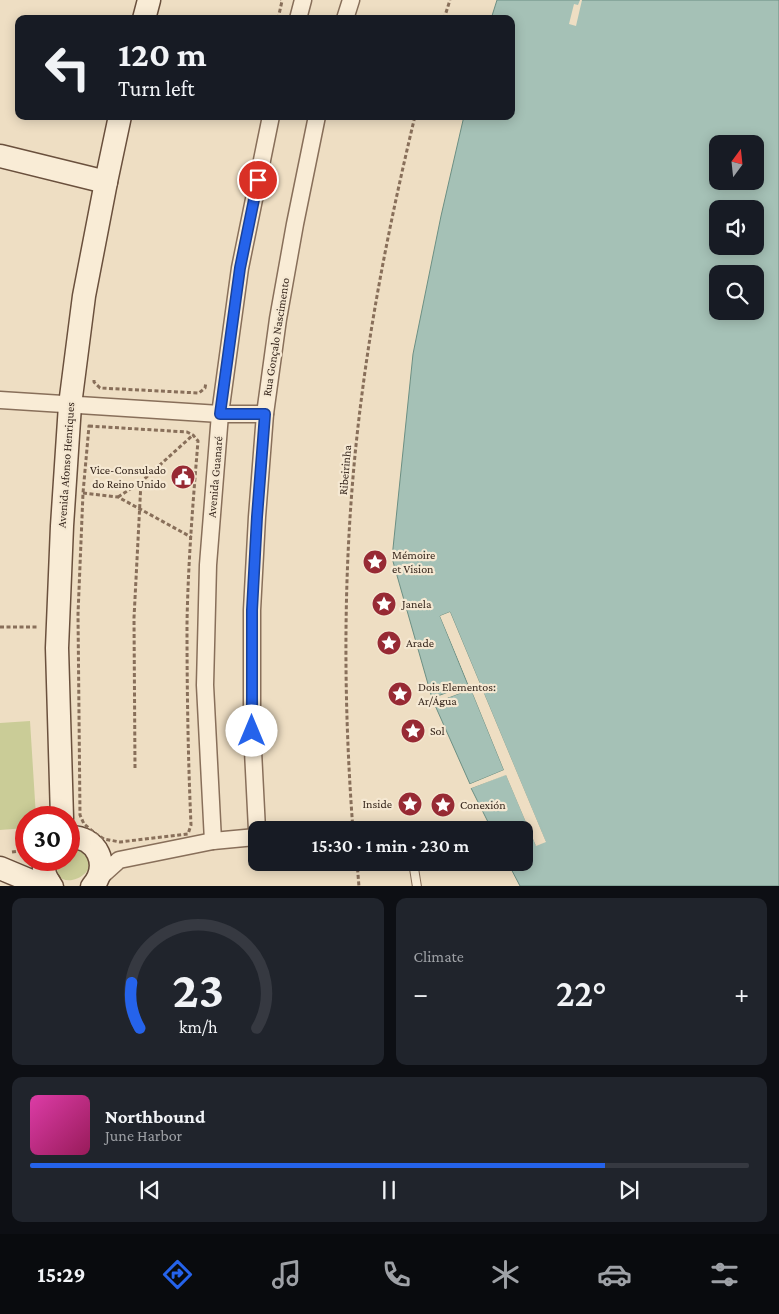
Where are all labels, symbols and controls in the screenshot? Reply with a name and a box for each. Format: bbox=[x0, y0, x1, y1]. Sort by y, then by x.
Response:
icon: left bbox=[35, 35, 100, 100]
text: 120 m bbox=[118, 35, 207, 74]
text: Turn left bbox=[118, 76, 195, 101]
north arrow bbox=[709, 135, 764, 190]
map controls bbox=[709, 135, 764, 320]
pin bbox=[237, 159, 279, 201]
icon: arrive bbox=[244, 166, 272, 194]
button: sound bbox=[709, 200, 764, 255]
button: search bbox=[709, 265, 764, 320]
street label: Rua Gonçalo Nascimento bbox=[260, 277, 292, 397]
street label: Avenida Afonso Henriques bbox=[55, 401, 77, 528]
street label: Avenida Guanaré bbox=[204, 436, 226, 518]
street label: Ribeirinha bbox=[336, 444, 354, 496]
place label: Vice-Consulado do Reino Unido bbox=[90, 463, 166, 491]
public building icon: Vice-Consulado do Reino Unido bbox=[170, 464, 196, 490]
place label: Mémoire et Vision bbox=[392, 548, 435, 576]
place icon: Mémoire et Vision bbox=[362, 549, 388, 575]
place icon: Janela bbox=[371, 591, 397, 617]
place label: Janela bbox=[401, 597, 432, 611]
place icon: Arade bbox=[376, 630, 402, 656]
place label: Arade bbox=[406, 636, 434, 650]
place label: Dois Elementos: Ar/Água bbox=[418, 680, 496, 708]
place icon: Dois Elementos: Ar/Água bbox=[387, 681, 413, 707]
position arrow bbox=[225, 704, 277, 756]
place icon: Sol bbox=[400, 718, 426, 744]
place label: Sol bbox=[430, 724, 445, 738]
place icon: Inside bbox=[397, 791, 423, 817]
place icon: Conexión bbox=[430, 792, 456, 818]
place label: Inside bbox=[362, 797, 392, 811]
place label: Conexión bbox=[460, 798, 506, 812]
speed limit sign: 30 bbox=[15, 806, 80, 871]
text: 15:30 · 1 min · 230 m bbox=[312, 835, 469, 856]
text: Climate bbox=[414, 948, 464, 965]
text: 23 bbox=[172, 960, 224, 1018]
text: 22° bbox=[556, 972, 607, 1014]
text: − bbox=[414, 978, 428, 1009]
text: + bbox=[734, 978, 749, 1009]
text: km/h bbox=[178, 1017, 217, 1037]
text: Northbound bbox=[105, 1106, 205, 1127]
text: June Harbor bbox=[105, 1127, 182, 1144]
icon: previous bbox=[136, 1176, 164, 1204]
icon: pause bbox=[375, 1176, 403, 1204]
icon: next bbox=[615, 1176, 643, 1204]
icon: directions bbox=[160, 1257, 195, 1292]
icon: music bbox=[269, 1257, 304, 1292]
icon: phone bbox=[379, 1257, 414, 1292]
icon: climate bbox=[488, 1257, 523, 1292]
icon: car bbox=[597, 1257, 632, 1292]
icon: filters bbox=[707, 1257, 742, 1292]
text: 15:29 bbox=[37, 1262, 85, 1287]

